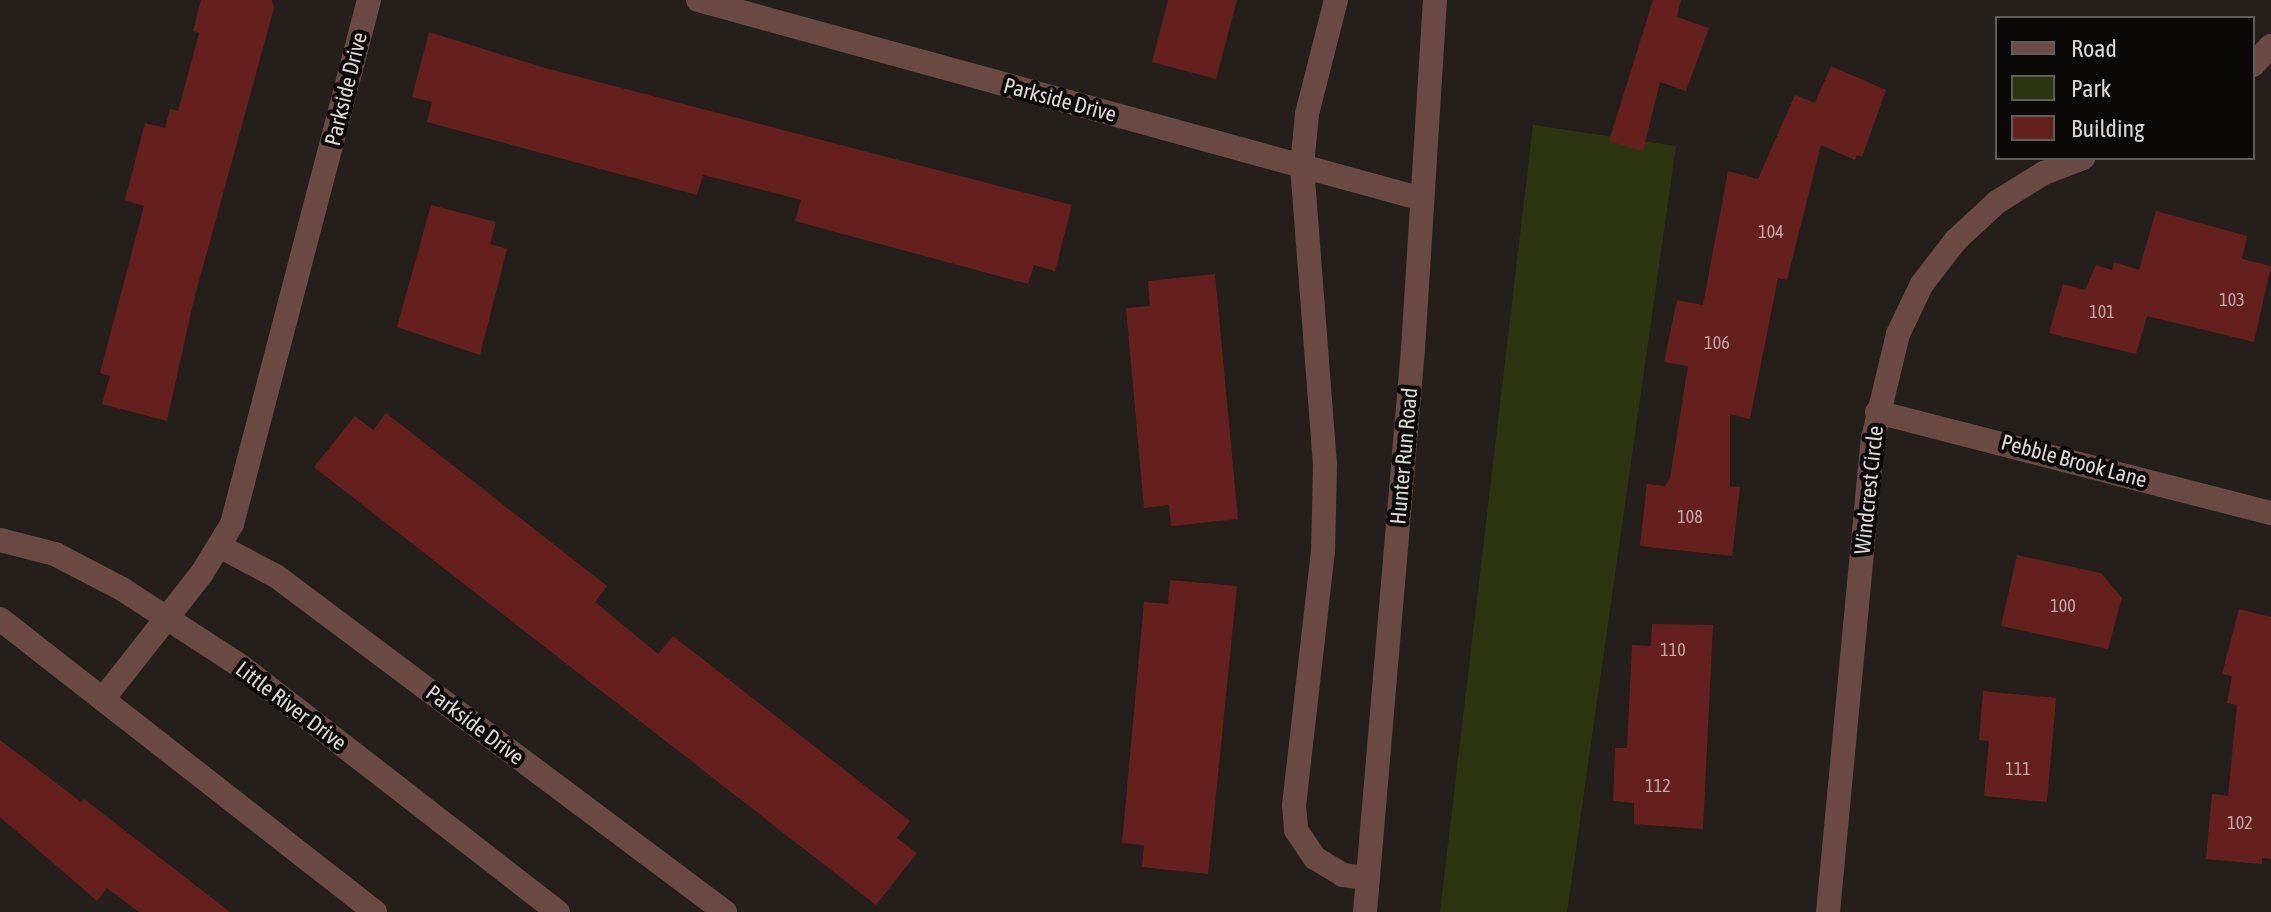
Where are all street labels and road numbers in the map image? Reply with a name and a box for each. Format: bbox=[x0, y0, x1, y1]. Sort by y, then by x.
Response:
street label: Parkside Drive bbox=[319, 30, 373, 148]
street label: Parkside Drive bbox=[1001, 72, 1119, 128]
street label: Hunter Run Road bbox=[1385, 387, 1423, 525]
street label: Windcrest Circle bbox=[1849, 424, 1889, 556]
street label: Pebble Brook Lane bbox=[1998, 429, 2150, 493]
street label: Little River Drive bbox=[230, 656, 352, 756]
street label: Parkside Drive bbox=[421, 680, 529, 770]

